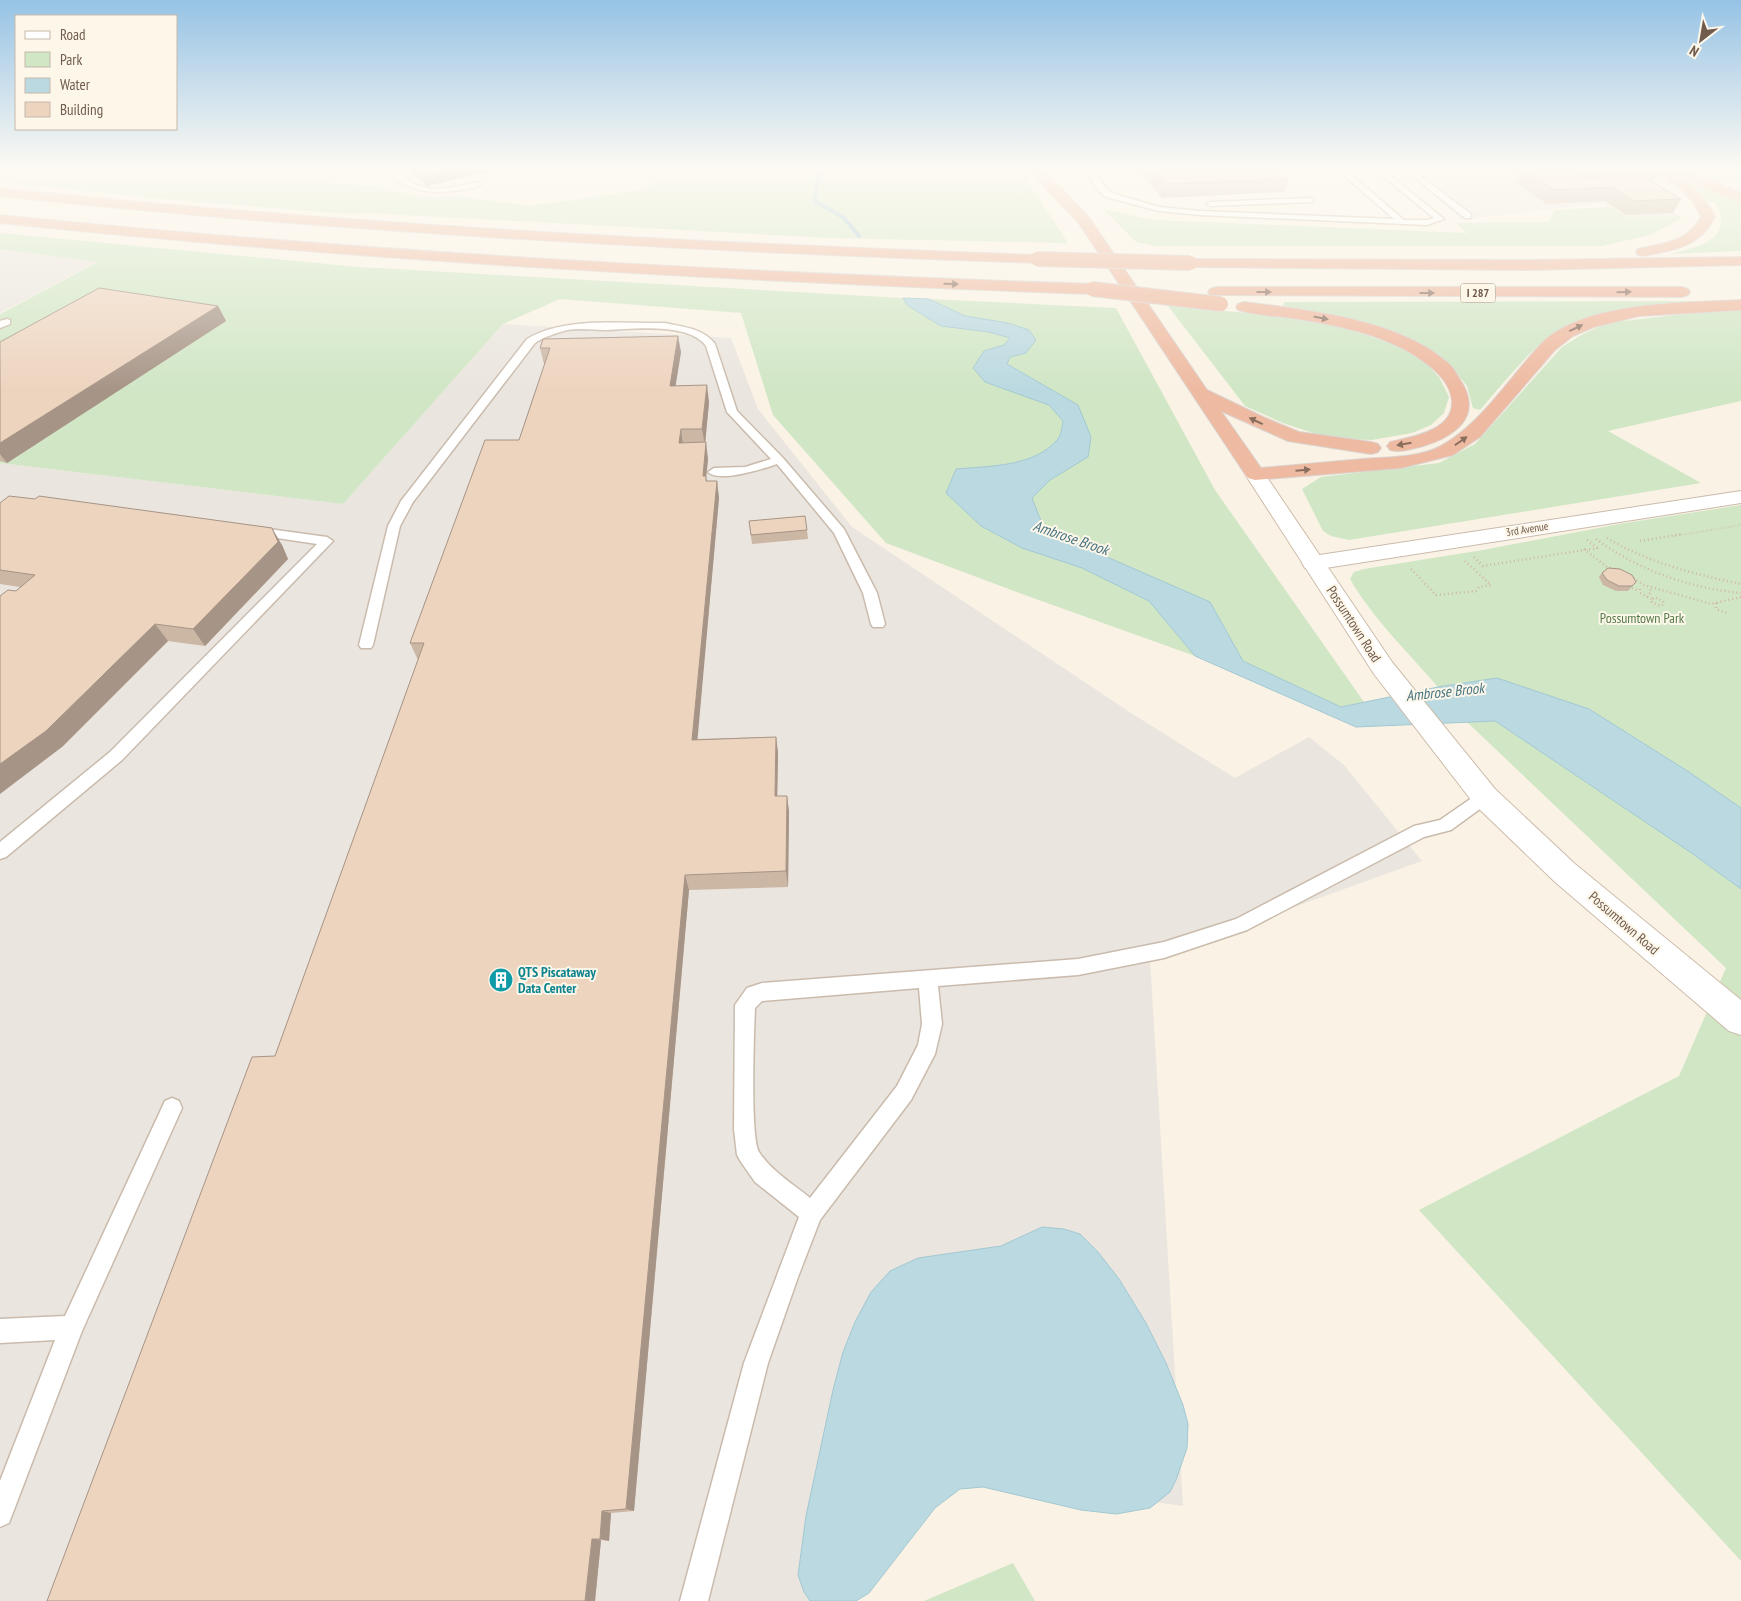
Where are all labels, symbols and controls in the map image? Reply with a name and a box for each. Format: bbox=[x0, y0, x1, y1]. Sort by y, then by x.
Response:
legend bbox=[15, 15, 178, 130]
north arrow bbox=[1676, 15, 1726, 65]
text: Road bbox=[60, 25, 86, 44]
text: N bbox=[1686, 41, 1702, 61]
text: Park bbox=[60, 50, 82, 69]
text: Water bbox=[60, 75, 91, 94]
text: Building bbox=[60, 100, 103, 119]
one-way arrow bbox=[943, 281, 959, 289]
road number: I 287 bbox=[1460, 284, 1496, 302]
one-way arrow bbox=[1257, 288, 1273, 296]
one-way arrow bbox=[1617, 288, 1633, 296]
one-way arrow bbox=[1419, 289, 1435, 297]
one-way arrow bbox=[1313, 314, 1329, 322]
one-way arrow bbox=[1569, 323, 1583, 331]
one-way arrow bbox=[1249, 417, 1263, 425]
one-way arrow bbox=[1454, 436, 1468, 446]
one-way arrow bbox=[1396, 441, 1412, 449]
one-way arrow bbox=[1296, 465, 1312, 473]
water label: Ambrose Brook bbox=[1031, 516, 1113, 560]
street label: 3rd Avenue bbox=[1505, 519, 1550, 539]
street label: Possumtown Road bbox=[1323, 582, 1385, 666]
park label: Possumtown Park bbox=[1600, 609, 1685, 627]
water label: Ambrose Brook bbox=[1405, 678, 1487, 705]
street label: Possumtown Road bbox=[1585, 887, 1663, 959]
place label: QTS Piscataway Data Center bbox=[518, 963, 596, 997]
building icon: QTS Piscataway Data Center bbox=[488, 967, 514, 993]

